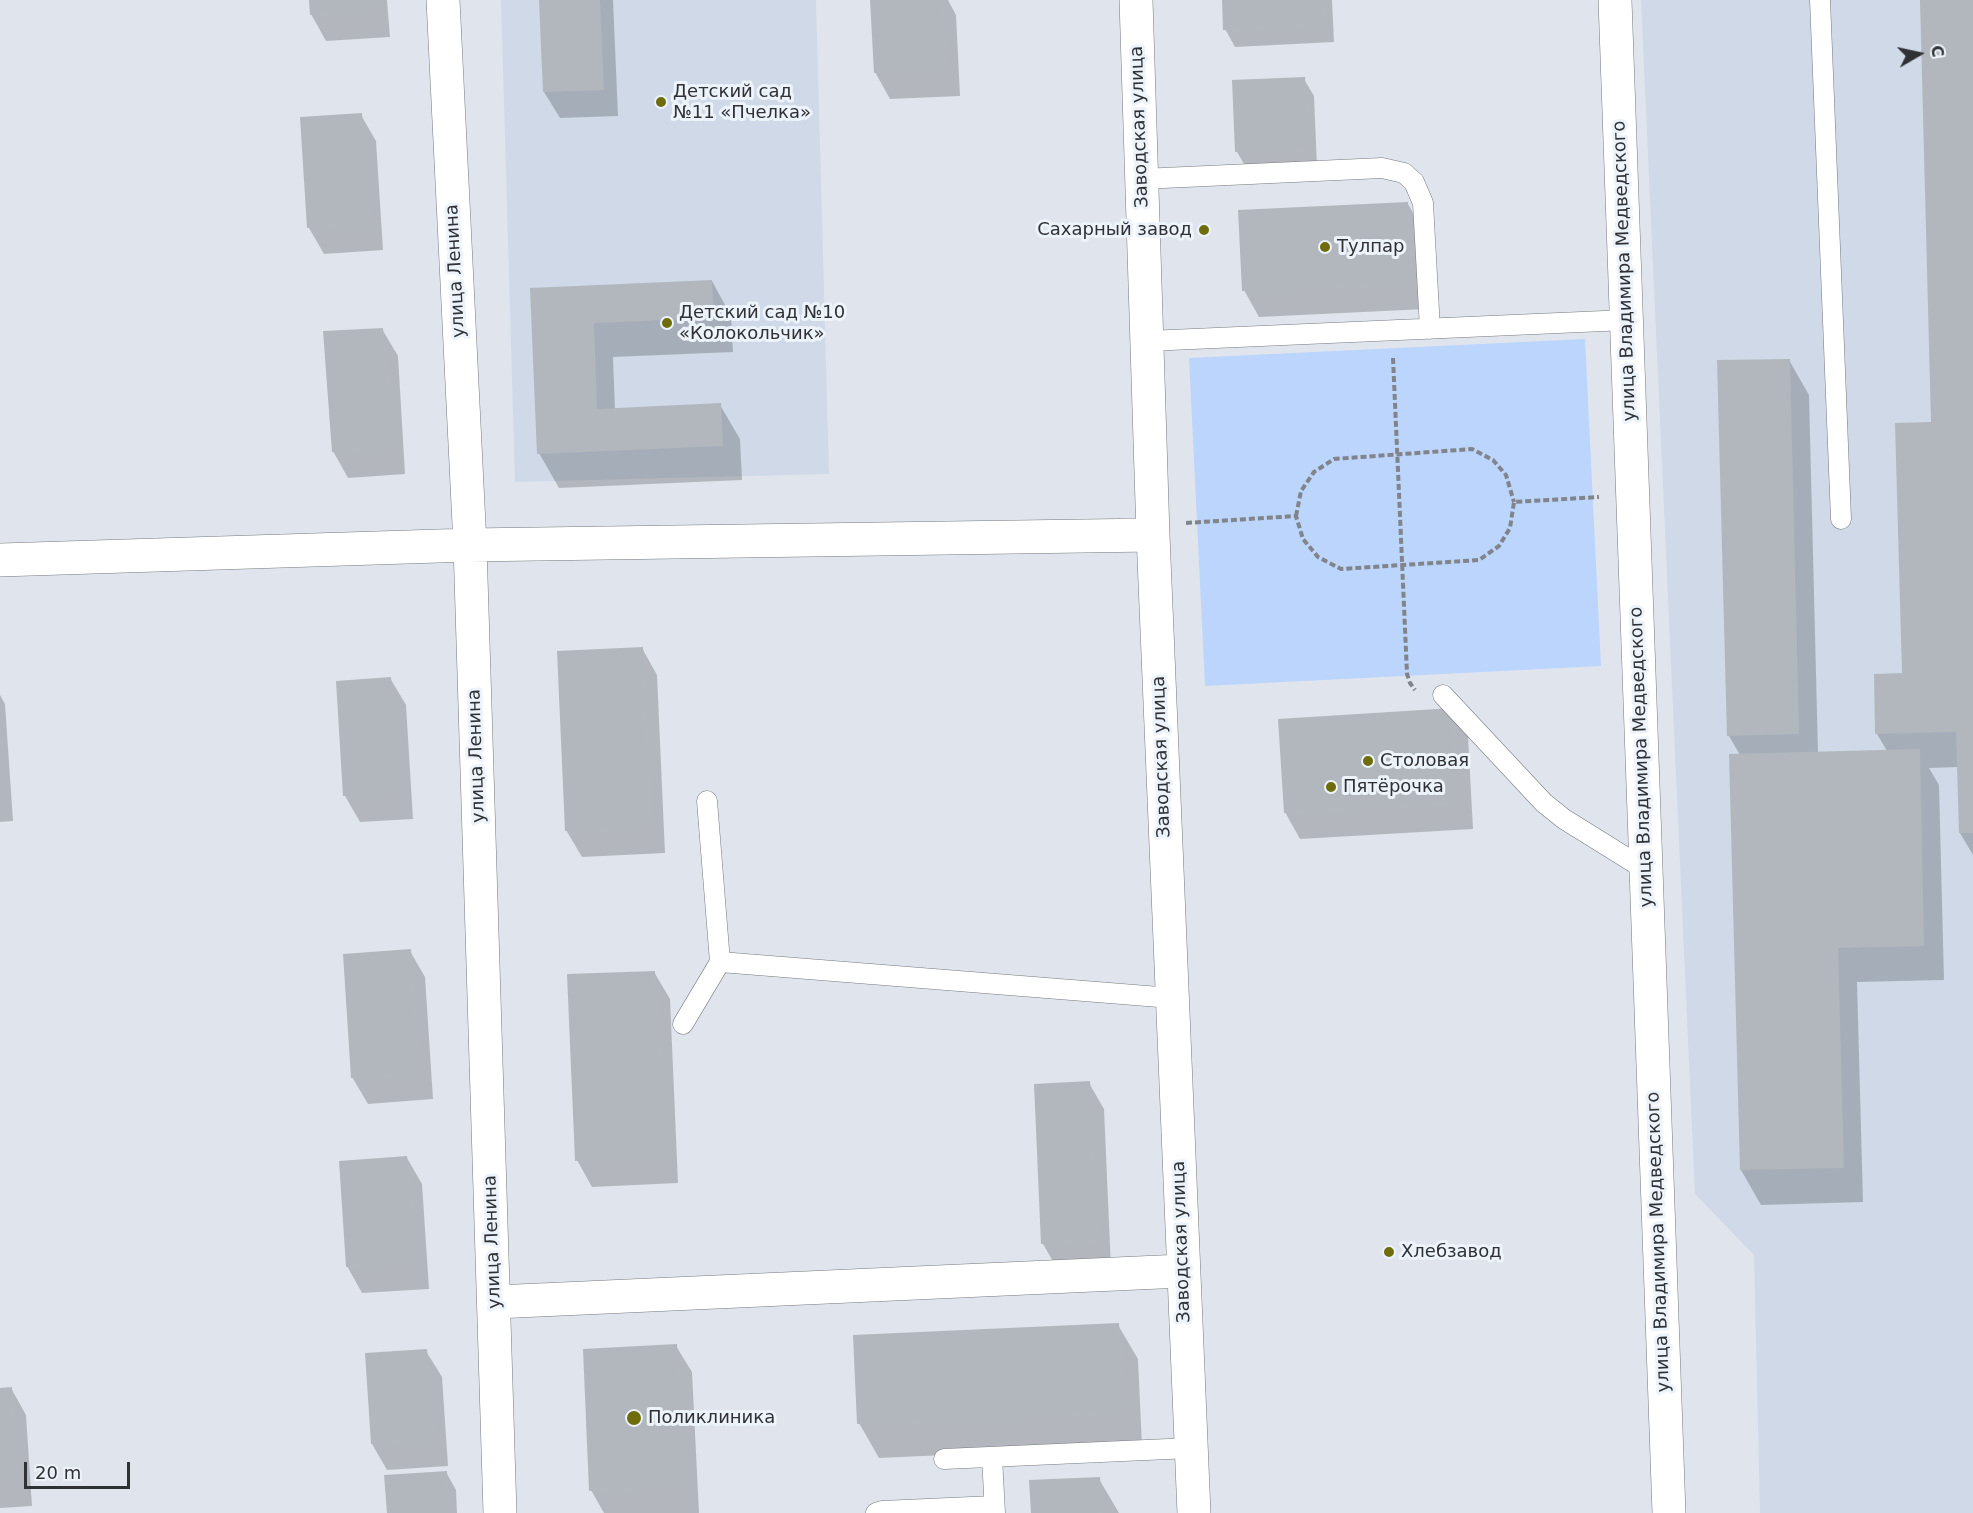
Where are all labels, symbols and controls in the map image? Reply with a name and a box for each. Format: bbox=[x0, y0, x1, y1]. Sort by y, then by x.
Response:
north arrow bbox=[1889, 24, 1949, 84]
text: С bbox=[1927, 44, 1948, 58]
street label: Заводская улица bbox=[1126, 46, 1154, 208]
place label: Детский сад №11 «Пчелка» bbox=[673, 81, 811, 124]
marker: Детский сад №11 «Пчелка» bbox=[654, 95, 668, 109]
street label: улица Владимира Медведского bbox=[1609, 120, 1641, 422]
street label: улица Ленина bbox=[442, 204, 470, 338]
place label: Сахарный завод bbox=[1037, 219, 1192, 241]
marker: Сахарный завод bbox=[1197, 223, 1211, 237]
place label: Тулпар bbox=[1337, 236, 1404, 258]
marker: Тулпар bbox=[1318, 240, 1332, 254]
place label: Детский сад №10 «Колокольчик» bbox=[679, 302, 845, 344]
marker: Детский сад №10 «Колокольчик» bbox=[660, 316, 674, 330]
street label: улица Владимира Медведского bbox=[1626, 606, 1658, 908]
street label: Заводская улица bbox=[1148, 676, 1176, 838]
street label: улица Ленина bbox=[464, 689, 490, 823]
place label: Столовая bbox=[1380, 750, 1469, 772]
marker: Столовая bbox=[1361, 754, 1375, 768]
place label: Пятёрочка bbox=[1343, 776, 1444, 798]
marker: Пятёрочка bbox=[1324, 780, 1338, 794]
street label: улица Владимира Медведского bbox=[1643, 1091, 1675, 1393]
street label: Заводская улица bbox=[1168, 1161, 1196, 1323]
street label: улица Ленина bbox=[480, 1175, 506, 1309]
place label: Хлебзавод bbox=[1401, 1241, 1502, 1263]
marker: Хлебзавод bbox=[1382, 1245, 1396, 1259]
place label: Поликлиника bbox=[648, 1407, 775, 1429]
marker: Поликлиника bbox=[625, 1409, 643, 1427]
scale bar bbox=[27, 1450, 134, 1488]
text: 20 m bbox=[35, 1462, 81, 1483]

